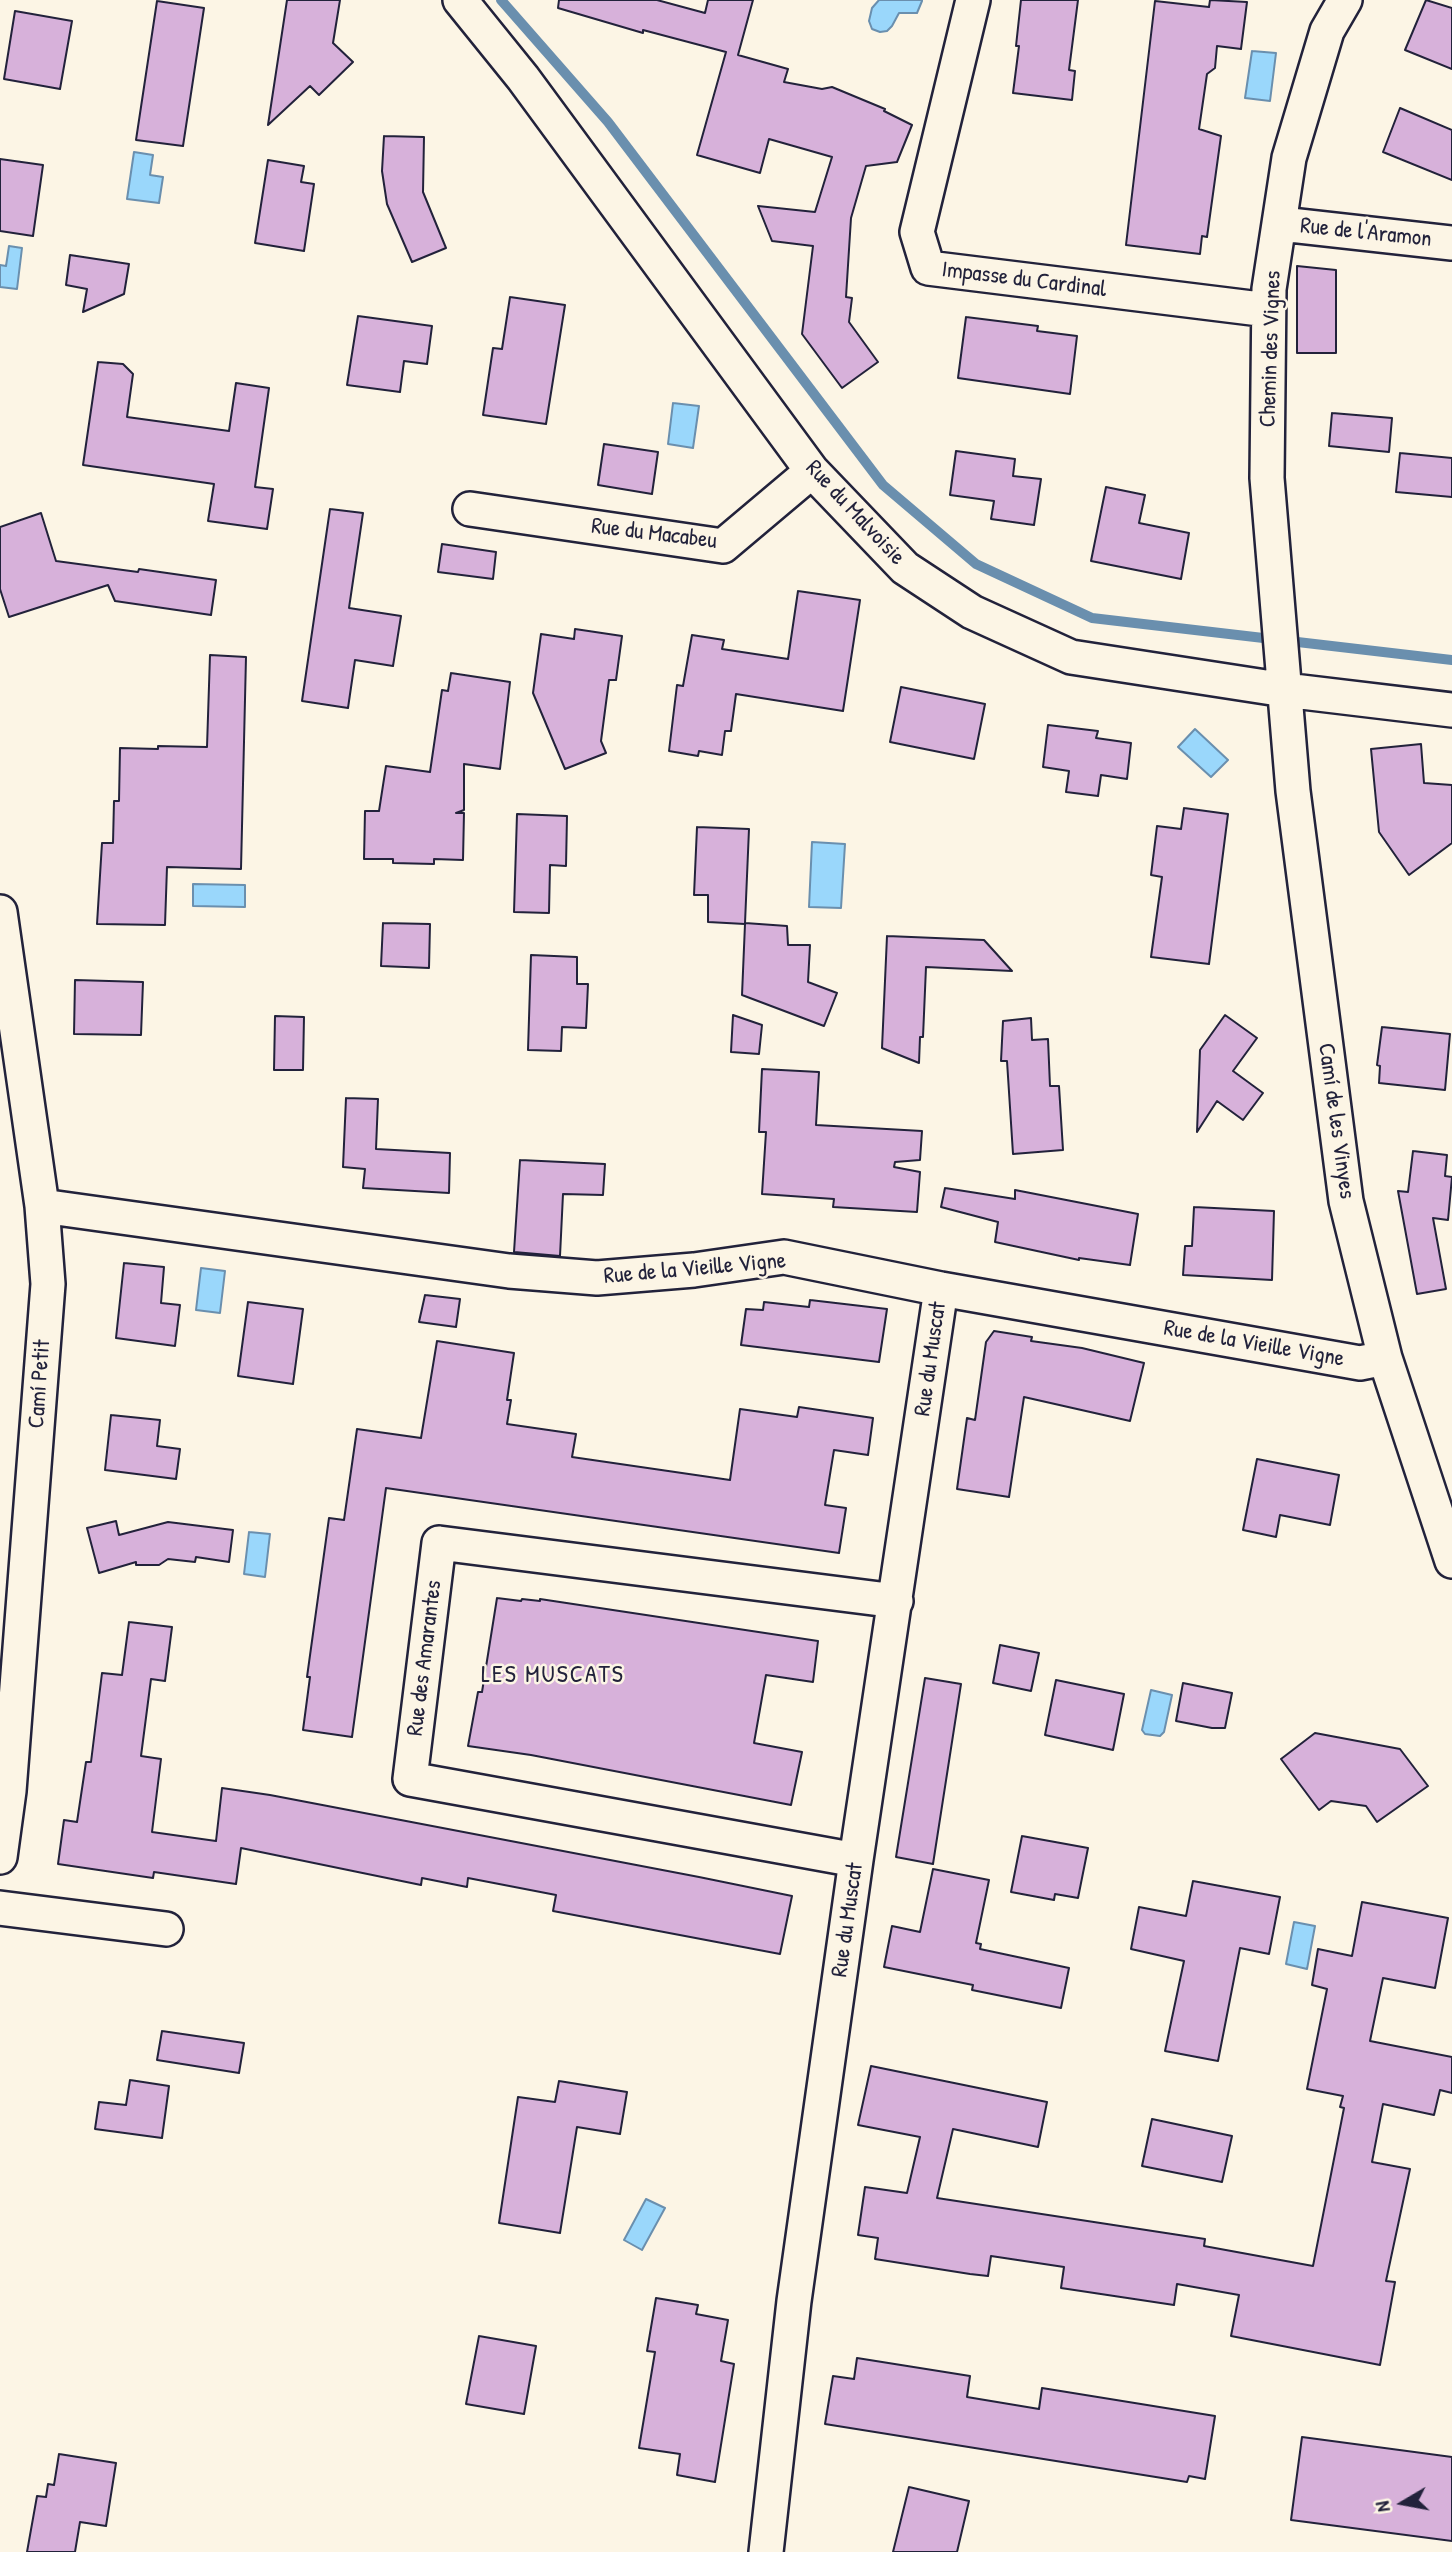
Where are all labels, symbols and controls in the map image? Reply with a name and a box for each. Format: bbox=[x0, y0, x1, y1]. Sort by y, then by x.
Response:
street label: Rue de l'Aramon bbox=[1299, 212, 1433, 254]
street label: Impasse du Cardinal bbox=[940, 256, 1108, 304]
street label: Chemin des Vignes bbox=[1254, 270, 1288, 428]
street label: Rue du Malvoisie bbox=[800, 455, 910, 571]
street label: Rue du Macabeu bbox=[590, 513, 718, 555]
street label: Camí de les Vinyes bbox=[1311, 1041, 1361, 1201]
street label: Rue de la Vieille Vigne bbox=[603, 1247, 787, 1291]
street label: Rue du Muscat bbox=[909, 1300, 953, 1418]
street label: Rue de la Vieille Vigne bbox=[1162, 1315, 1346, 1373]
street label: Camí Petit bbox=[23, 1339, 57, 1429]
street label: Rue des Amarantes bbox=[402, 1579, 448, 1737]
district label: LES MUSCATS bbox=[483, 1662, 623, 1690]
street label: Rue du Muscat bbox=[826, 1861, 870, 1979]
north arrow bbox=[1368, 2468, 1438, 2538]
text: N bbox=[1369, 2499, 1396, 2514]

